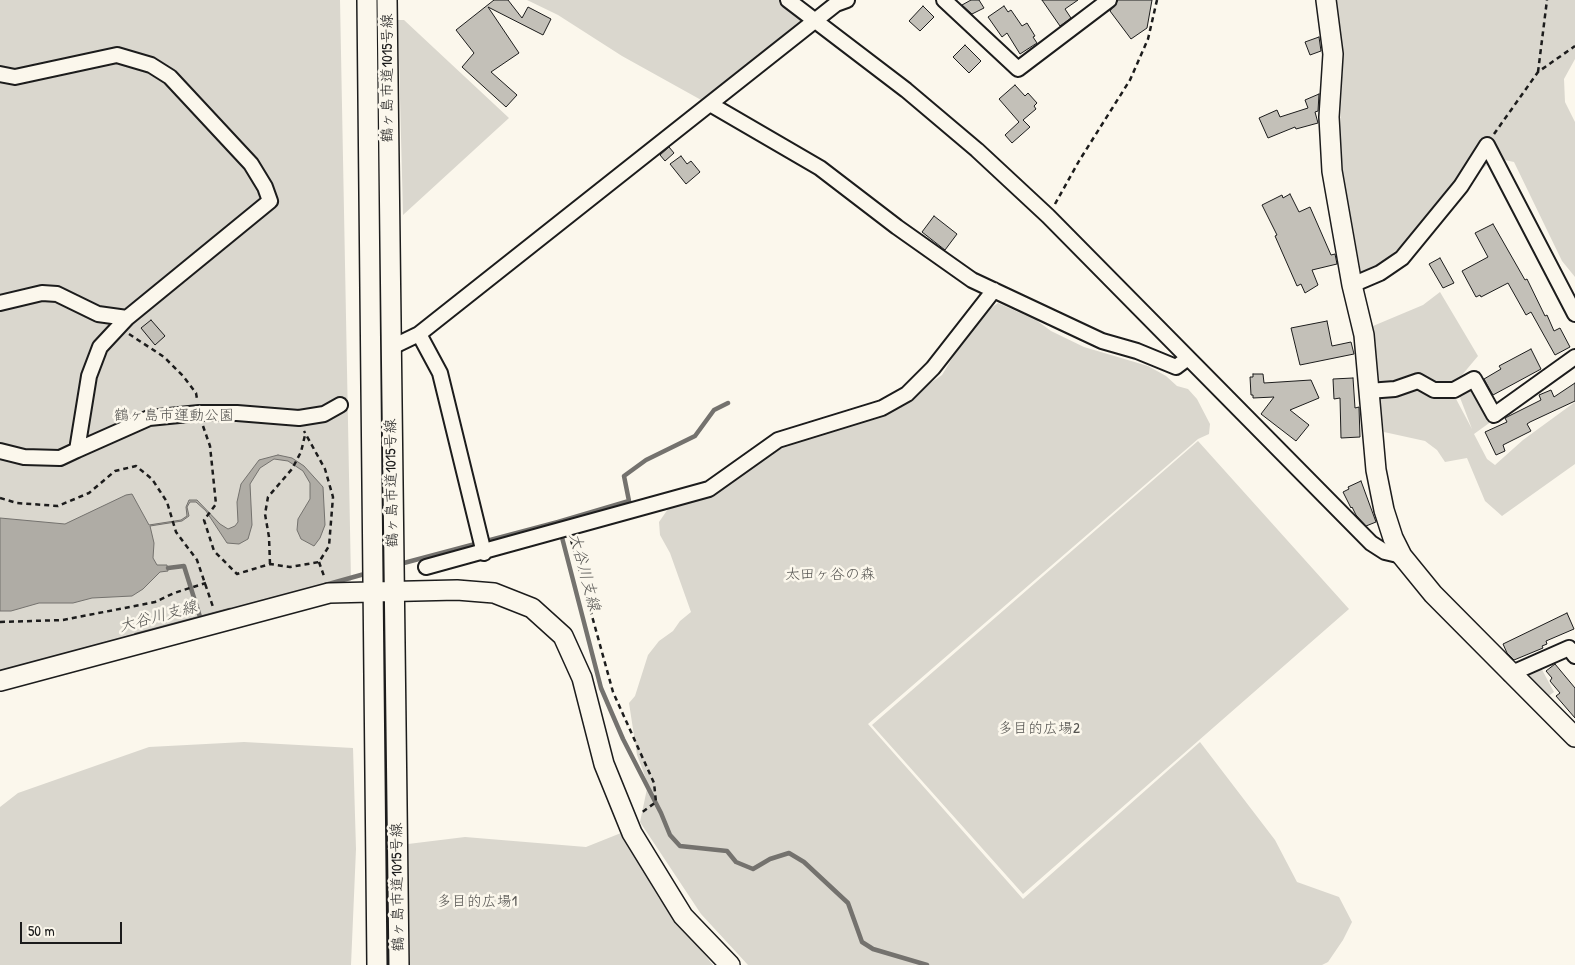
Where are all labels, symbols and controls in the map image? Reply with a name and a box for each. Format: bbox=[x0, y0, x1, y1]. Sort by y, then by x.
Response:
street label: 鶴ヶ島市道1015号線 bbox=[379, 14, 397, 142]
park label: 鶴ヶ島市運動公園 bbox=[114, 407, 234, 425]
street label: 鶴ヶ島市道1015号線 bbox=[382, 418, 402, 548]
water label: 大谷川支線 bbox=[564, 531, 604, 613]
park label: 太田ヶ谷の森 bbox=[785, 566, 875, 584]
water label: 大谷川支線 bbox=[117, 597, 199, 637]
park label: 多目的広場2 bbox=[998, 720, 1080, 738]
street label: 鶴ヶ島市道1015号線 bbox=[388, 822, 408, 952]
park label: 多目的広場1 bbox=[437, 893, 517, 911]
scale bar bbox=[22, 912, 125, 944]
text: 50 m bbox=[28, 920, 55, 941]

